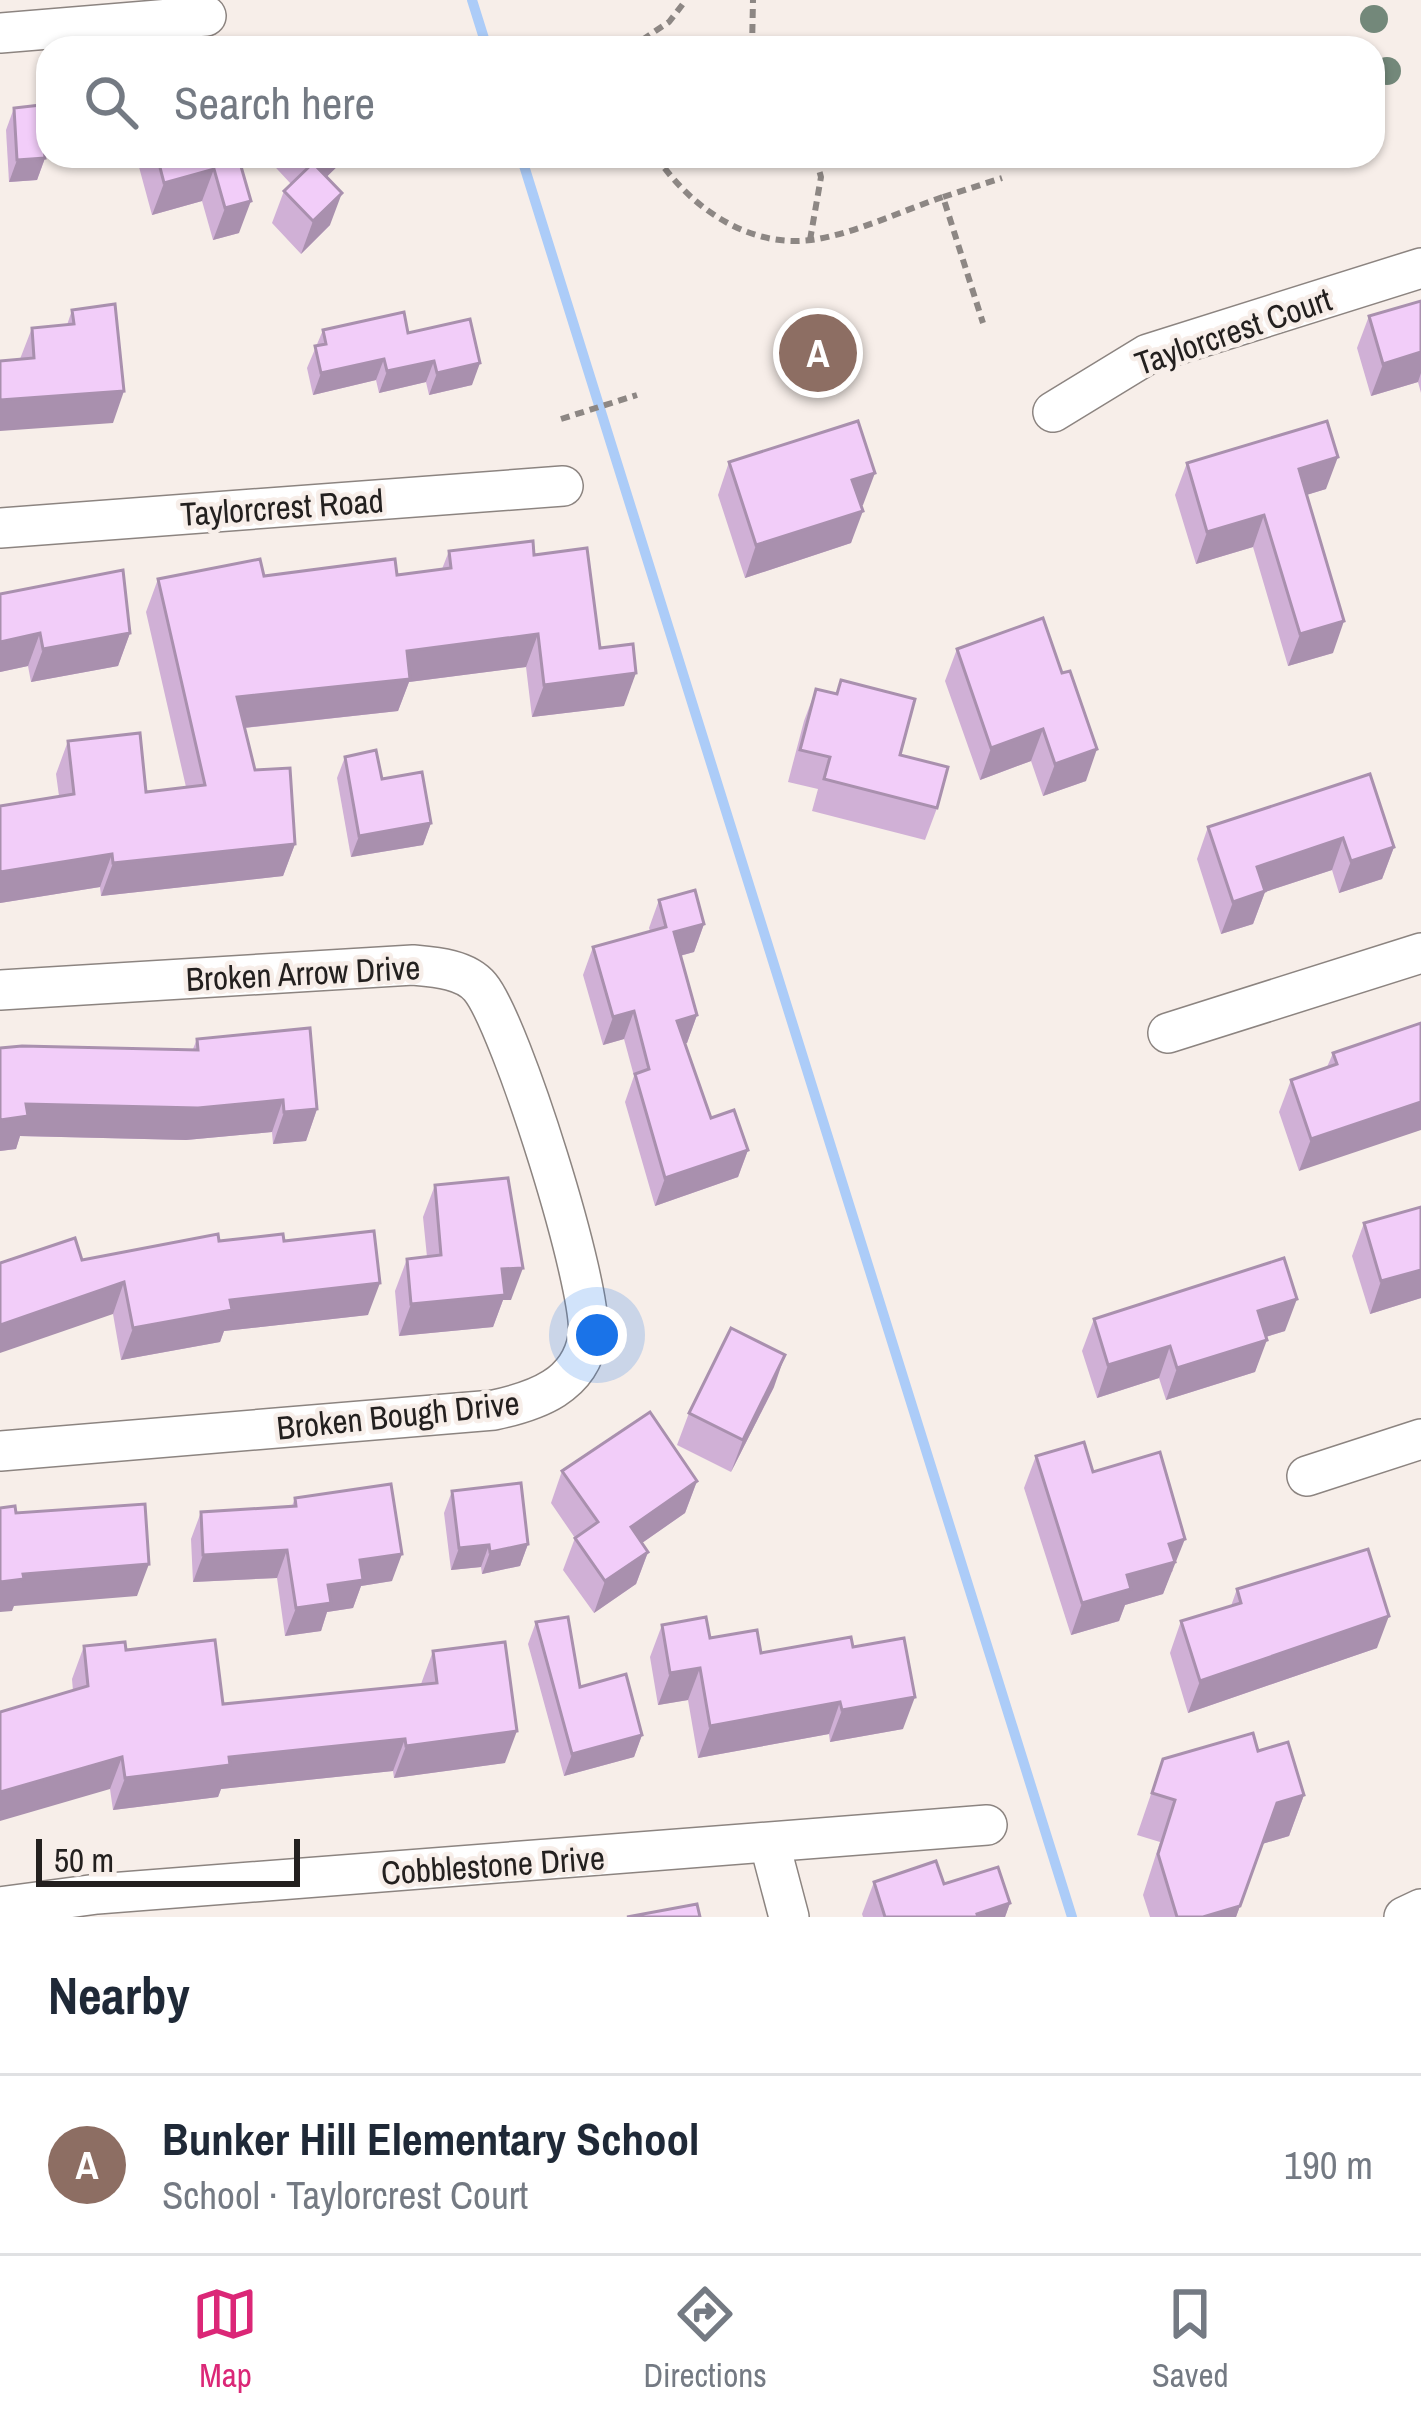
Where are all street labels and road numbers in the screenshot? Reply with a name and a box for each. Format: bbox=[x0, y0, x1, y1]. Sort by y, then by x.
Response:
street label: Taylorcrest Court bbox=[1129, 277, 1337, 385]
street label: Taylorcrest Road bbox=[179, 478, 385, 536]
street label: Broken Arrow Drive bbox=[185, 945, 421, 1001]
street label: Broken Bough Drive bbox=[275, 1380, 521, 1450]
street label: Cobblestone Drive bbox=[380, 1835, 606, 1895]

